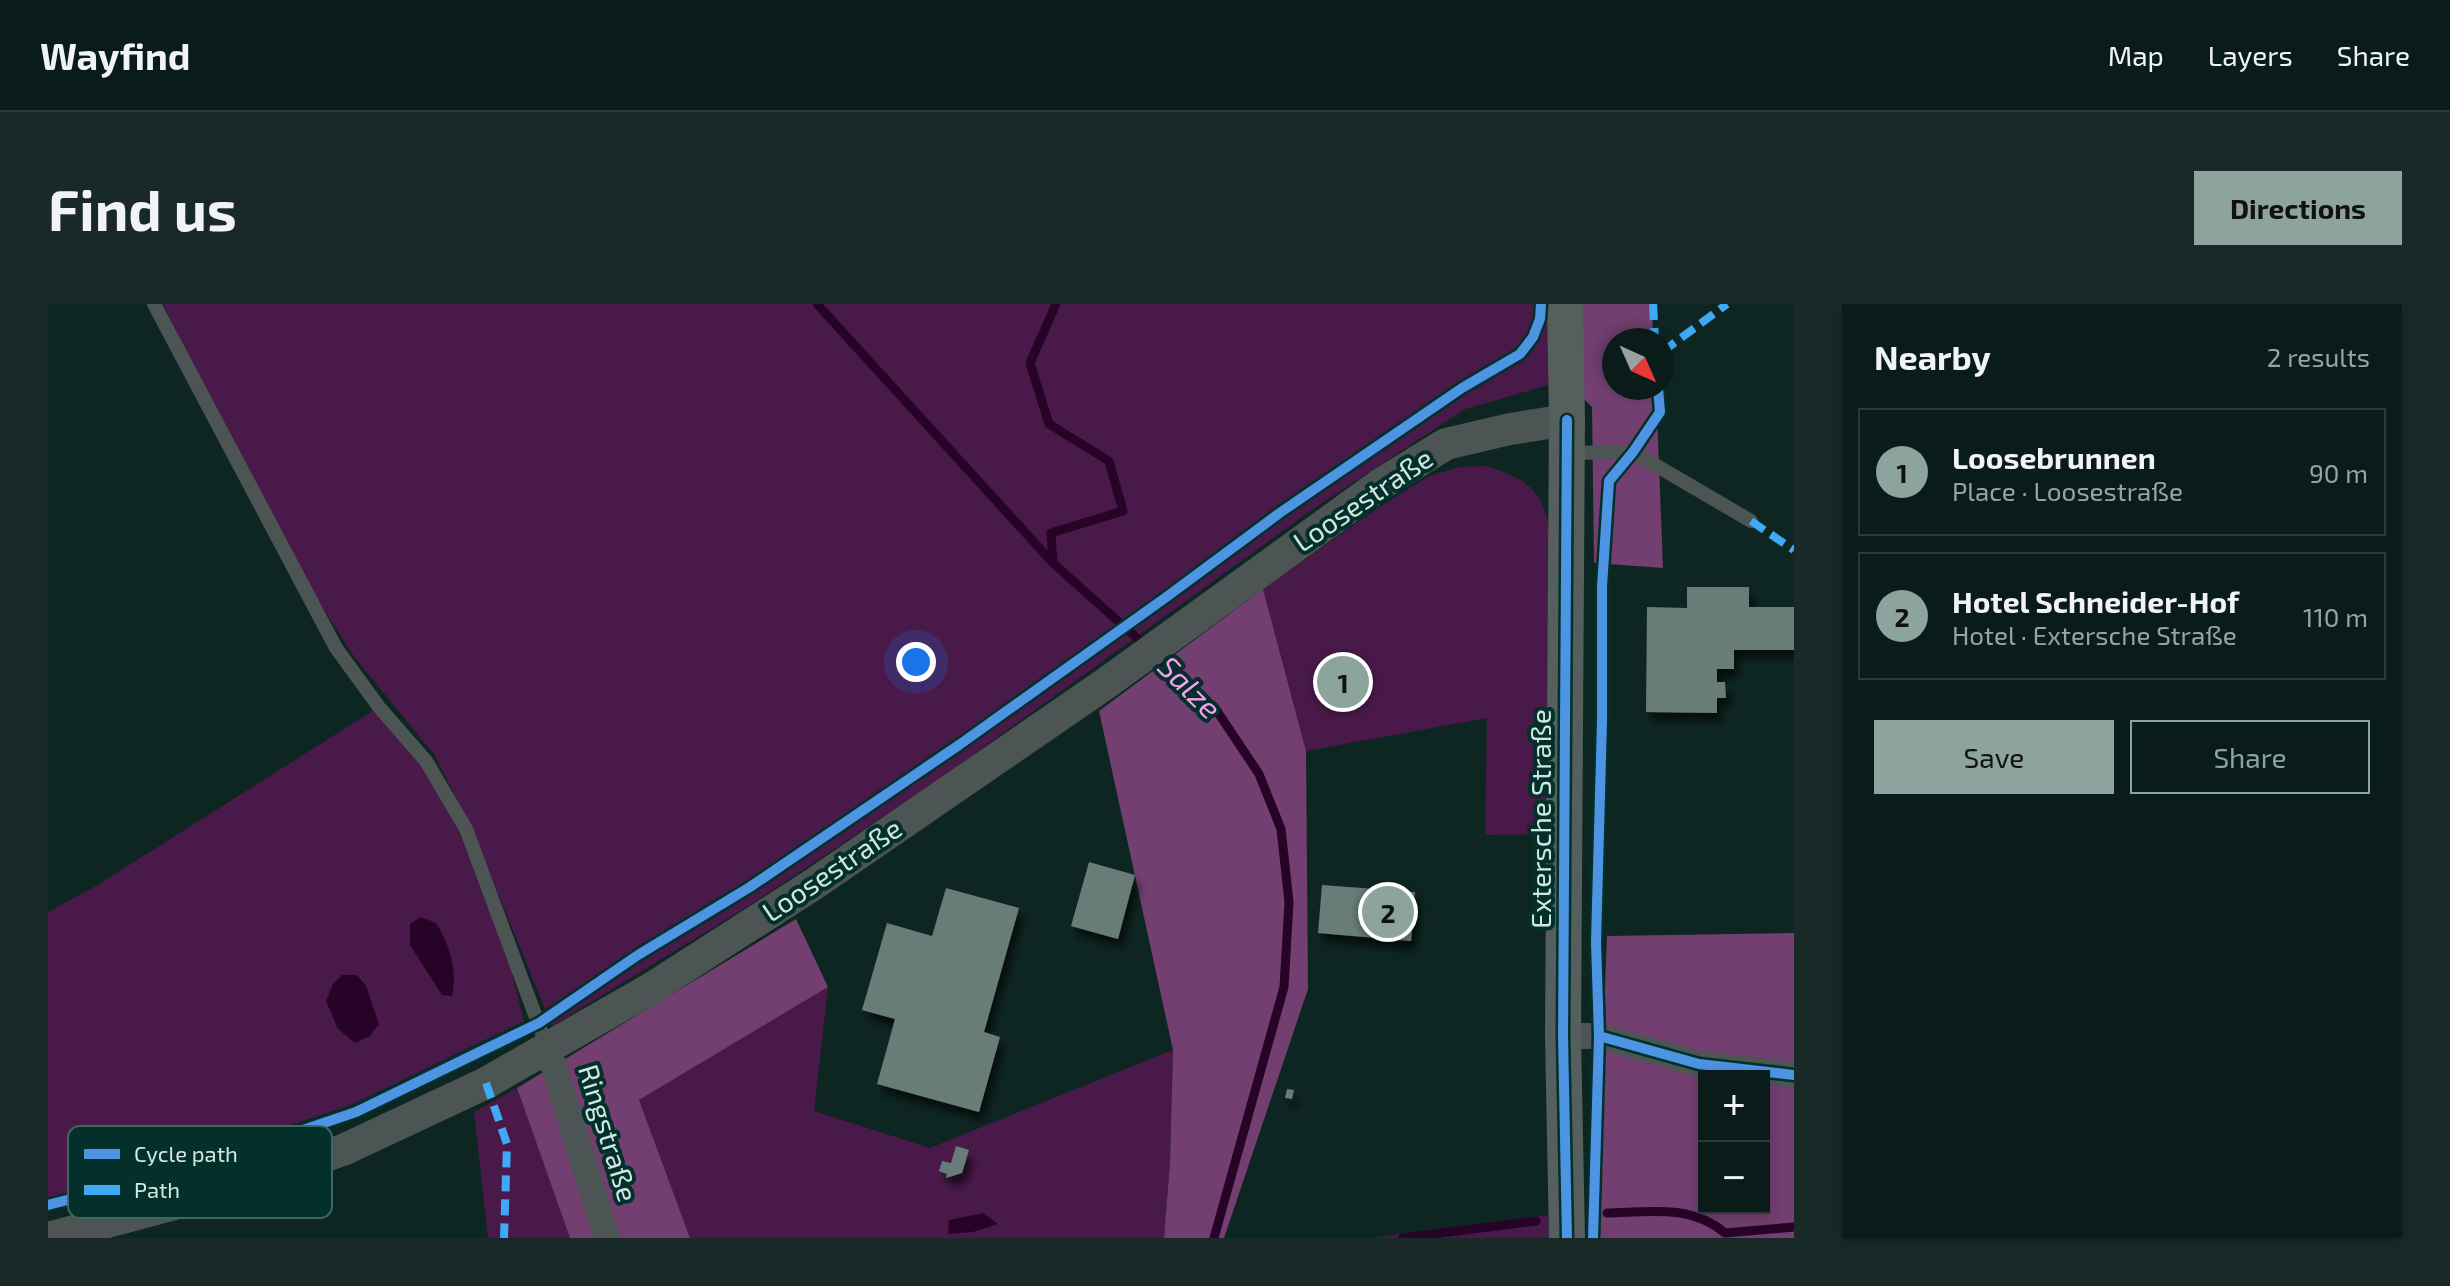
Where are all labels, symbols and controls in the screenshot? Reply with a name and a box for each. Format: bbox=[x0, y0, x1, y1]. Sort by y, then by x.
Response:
text: Wayfind bbox=[40, 32, 191, 78]
text: Map bbox=[2108, 38, 2164, 72]
text: Layers bbox=[2208, 38, 2293, 72]
text: Share bbox=[2337, 38, 2410, 72]
button: Directions bbox=[2194, 171, 2402, 245]
text: Find us bbox=[48, 175, 237, 242]
north arrow bbox=[1602, 328, 1674, 400]
text: Nearby bbox=[1874, 336, 1991, 377]
text: 2 results bbox=[2267, 341, 2370, 372]
text: Loosebrunnen bbox=[1952, 439, 2156, 475]
street label: Loosestraße bbox=[1286, 440, 1439, 558]
text: 1 bbox=[1896, 457, 1908, 488]
text: 90 m bbox=[2309, 457, 2368, 488]
text: Place · Loosestraße bbox=[1952, 475, 2183, 506]
text: Hotel Schneider-Hof bbox=[1952, 583, 2239, 619]
text: 2 bbox=[1894, 601, 1910, 632]
text: 110 m bbox=[2303, 601, 2368, 632]
text: Hotel · Extersche Straße bbox=[1952, 619, 2237, 650]
your location bbox=[896, 642, 936, 682]
water label: Salze bbox=[1152, 648, 1229, 725]
pin: 1 bbox=[1317, 652, 1369, 712]
street label: Extersche Straße bbox=[1523, 709, 1557, 929]
button: Save bbox=[1874, 720, 2114, 794]
button: Share bbox=[2130, 720, 2370, 794]
street label: Loosestraße bbox=[755, 810, 908, 928]
pin: 2 bbox=[1362, 882, 1414, 942]
street label: Ringstraße bbox=[572, 1060, 646, 1205]
map controls bbox=[1698, 1070, 1770, 1214]
button: + bbox=[1698, 1070, 1770, 1142]
legend bbox=[68, 1126, 332, 1218]
text: Cycle path bbox=[134, 1140, 238, 1166]
button: − bbox=[1698, 1142, 1770, 1214]
text: Path bbox=[134, 1176, 180, 1202]

